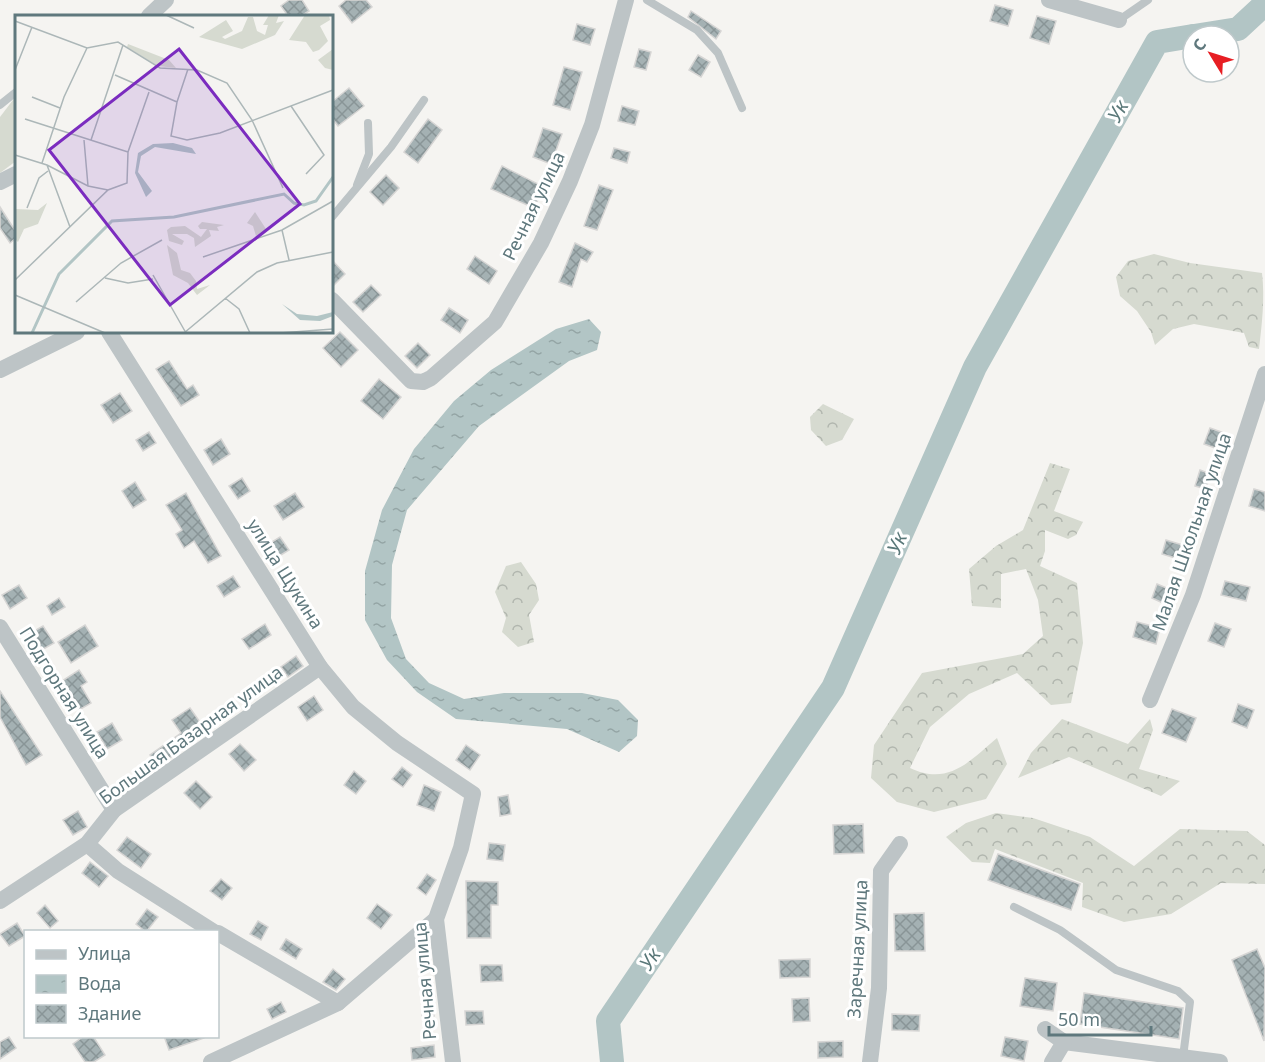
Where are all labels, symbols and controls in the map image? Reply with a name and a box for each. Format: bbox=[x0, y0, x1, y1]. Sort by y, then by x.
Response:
inset map bbox=[15, 15, 333, 333]
north arrow bbox=[1181, 24, 1241, 84]
text: С bbox=[1187, 34, 1211, 56]
water label: Ук bbox=[1101, 94, 1135, 126]
street label: Речная улица bbox=[496, 147, 570, 264]
street label: Малая Школьная улица bbox=[1146, 429, 1236, 634]
street label: улица Щукина bbox=[242, 514, 329, 633]
water label: Ук bbox=[880, 527, 914, 558]
street label: Подгорная улица bbox=[15, 622, 115, 763]
street label: Большая Базарная улица bbox=[94, 659, 287, 809]
street label: Заречная улица bbox=[841, 879, 873, 1019]
street label: Речная улица bbox=[407, 921, 441, 1041]
legend bbox=[24, 930, 219, 1038]
text: Улица bbox=[78, 941, 131, 965]
water label: Ук bbox=[633, 942, 667, 975]
text: Вода bbox=[78, 971, 121, 995]
scale bar bbox=[1049, 999, 1151, 1037]
text: Здание bbox=[78, 1001, 142, 1025]
text: 50 m bbox=[1058, 1007, 1100, 1031]

